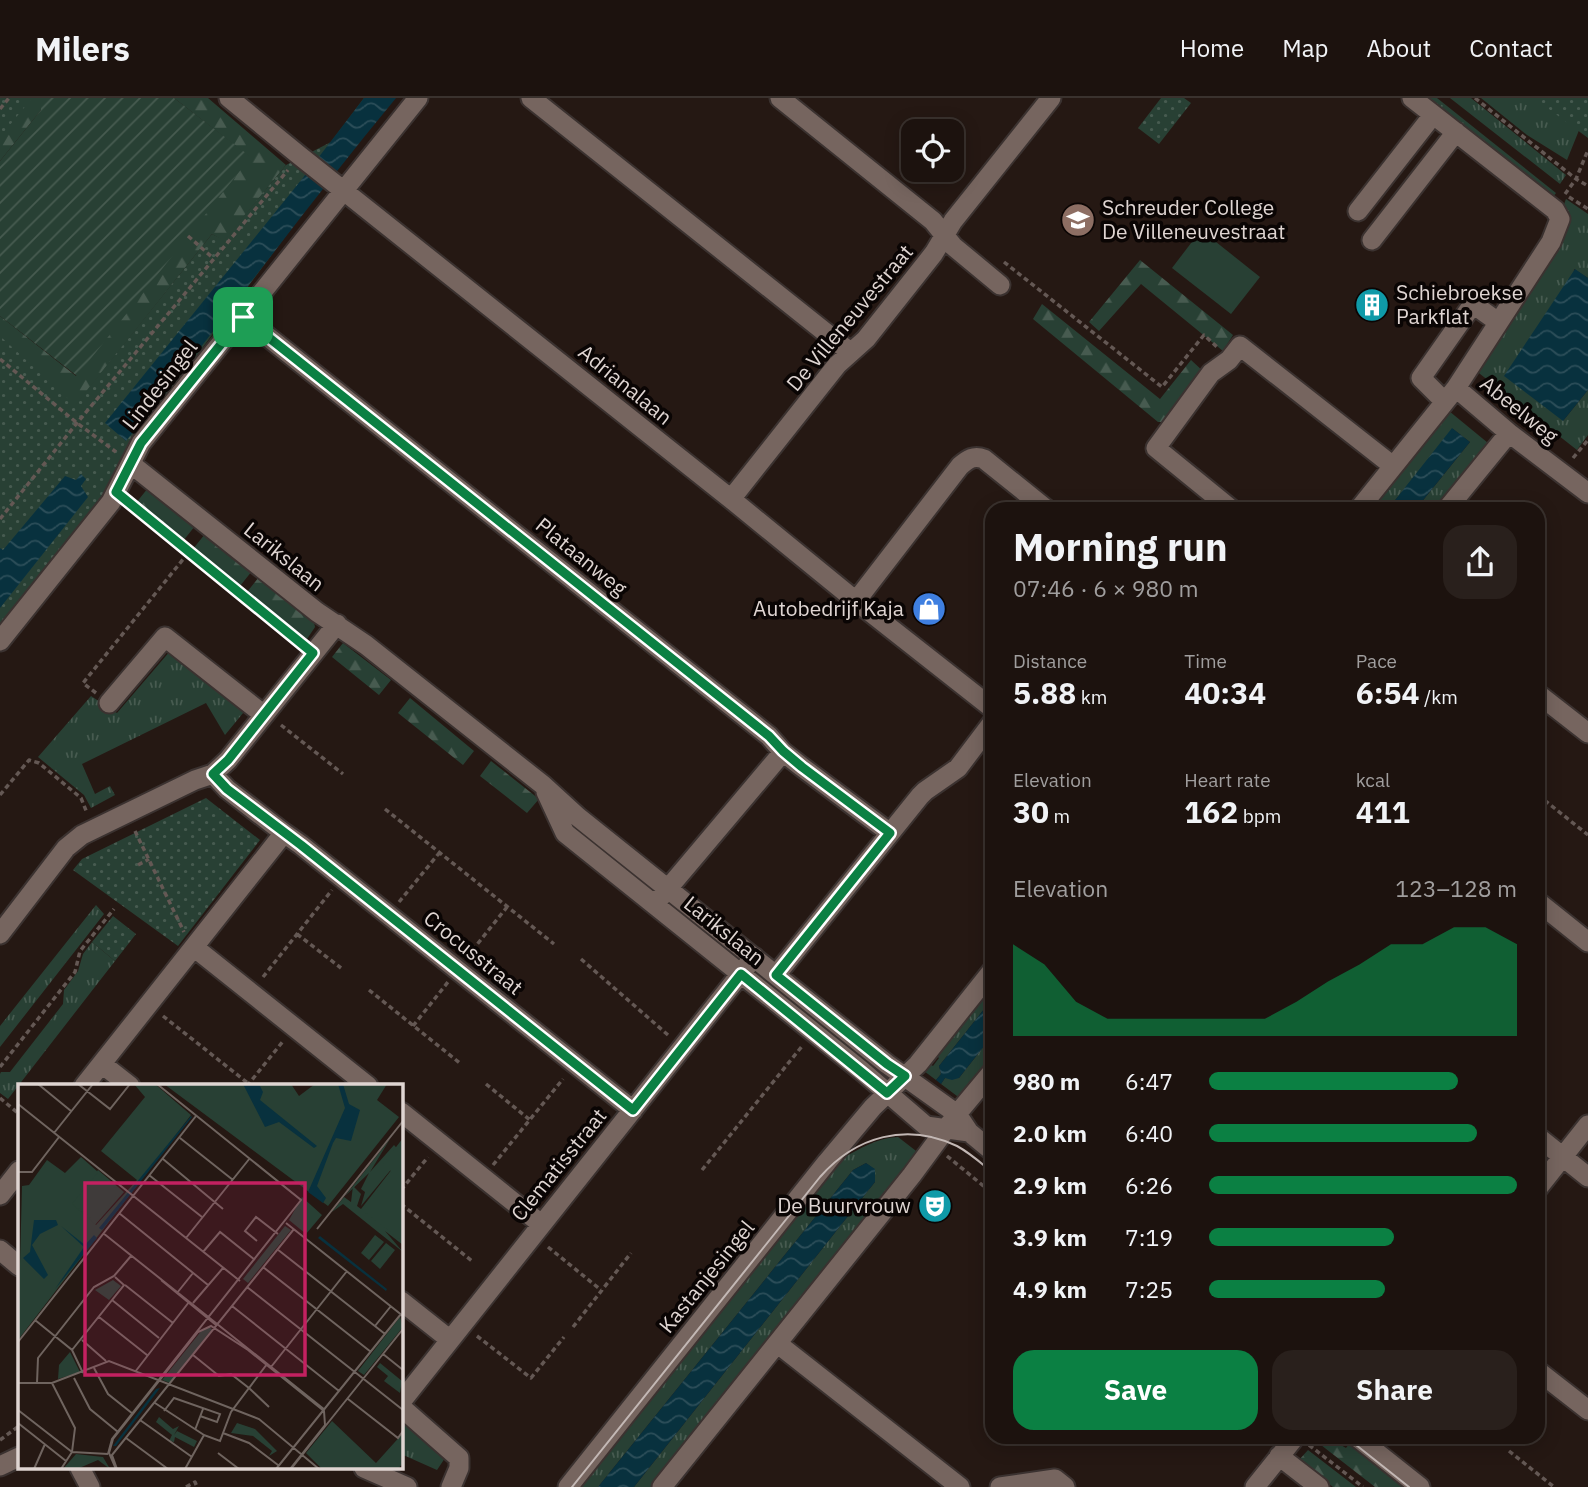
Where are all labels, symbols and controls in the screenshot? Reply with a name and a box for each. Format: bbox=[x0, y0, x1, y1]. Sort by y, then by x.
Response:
text: Milers bbox=[35, 27, 130, 70]
text: Home bbox=[1180, 32, 1244, 64]
text: Map bbox=[1282, 32, 1328, 64]
text: About bbox=[1366, 32, 1431, 64]
text: Contact bbox=[1469, 32, 1553, 64]
map controls bbox=[901, 119, 964, 182]
button: locate bbox=[901, 119, 964, 182]
place label: Schreuder College De Villeneuvestraat bbox=[1102, 193, 1285, 245]
school or university icon: Schreuder College De Villeneuvestraat bbox=[1059, 201, 1097, 239]
street label: De Villeneuvestraat bbox=[780, 238, 919, 397]
place label: Schiebroekse Parkflat bbox=[1396, 278, 1523, 330]
building icon: Schiebroekse Parkflat bbox=[1353, 286, 1391, 324]
pin bbox=[213, 287, 273, 347]
icon: arrive bbox=[224, 298, 262, 336]
street label: Lindesingel bbox=[115, 333, 203, 435]
street label: Adrianalaan bbox=[573, 338, 678, 431]
street label: Abeelweg bbox=[1475, 369, 1565, 449]
street label: Plataanweg bbox=[530, 511, 633, 602]
street label: Larikslaan bbox=[239, 515, 331, 597]
text: Morning run bbox=[1013, 522, 1228, 571]
button: share bbox=[1443, 525, 1517, 599]
text: 07:46 · 6 × 980 m bbox=[1013, 573, 1199, 603]
shop icon: Autobedrijf Kaja bbox=[910, 590, 948, 628]
place label: Autobedrijf Kaja bbox=[753, 594, 904, 622]
text: Distance bbox=[1013, 649, 1087, 673]
text: Time bbox=[1184, 649, 1227, 673]
text: Pace bbox=[1356, 649, 1397, 673]
text: 5.88 bbox=[1013, 673, 1076, 712]
text: 40:34 bbox=[1184, 673, 1266, 712]
text: 6:54 bbox=[1356, 673, 1420, 712]
text: km bbox=[1076, 685, 1107, 709]
text: /km bbox=[1420, 685, 1458, 709]
text: Elevation bbox=[1013, 768, 1092, 792]
text: Heart rate bbox=[1184, 768, 1271, 792]
text: kcal bbox=[1356, 768, 1390, 792]
text: 30 bbox=[1013, 792, 1049, 831]
text: 162 bbox=[1184, 792, 1238, 831]
text: 411 bbox=[1356, 792, 1410, 831]
text: m bbox=[1049, 804, 1070, 828]
text: bpm bbox=[1238, 804, 1281, 828]
text: Elevation bbox=[1013, 873, 1108, 903]
text: 123–128 m bbox=[1395, 873, 1517, 903]
street label: Larikslaan bbox=[679, 889, 771, 971]
street label: Crocusstraat bbox=[418, 904, 529, 1001]
text: 980 m bbox=[1013, 1066, 1080, 1096]
text: 6:47 bbox=[1125, 1066, 1173, 1096]
inset map bbox=[18, 1084, 402, 1470]
street label: Clematisstraat bbox=[504, 1102, 612, 1227]
text: 2.0 km bbox=[1013, 1118, 1087, 1148]
text: 6:40 bbox=[1125, 1118, 1173, 1148]
text: 2.9 km bbox=[1013, 1170, 1087, 1200]
text: 6:26 bbox=[1125, 1170, 1173, 1200]
theatre icon: De Buurvrouw bbox=[916, 1187, 954, 1225]
place label: De Buurvrouw bbox=[777, 1191, 911, 1219]
street label: Kastanjesingel bbox=[652, 1214, 760, 1338]
text: 3.9 km bbox=[1013, 1222, 1087, 1252]
text: 7:19 bbox=[1125, 1222, 1173, 1252]
text: 4.9 km bbox=[1013, 1274, 1087, 1304]
text: 7:25 bbox=[1125, 1274, 1173, 1304]
button: Save bbox=[1013, 1350, 1258, 1430]
button: Share bbox=[1272, 1350, 1517, 1430]

